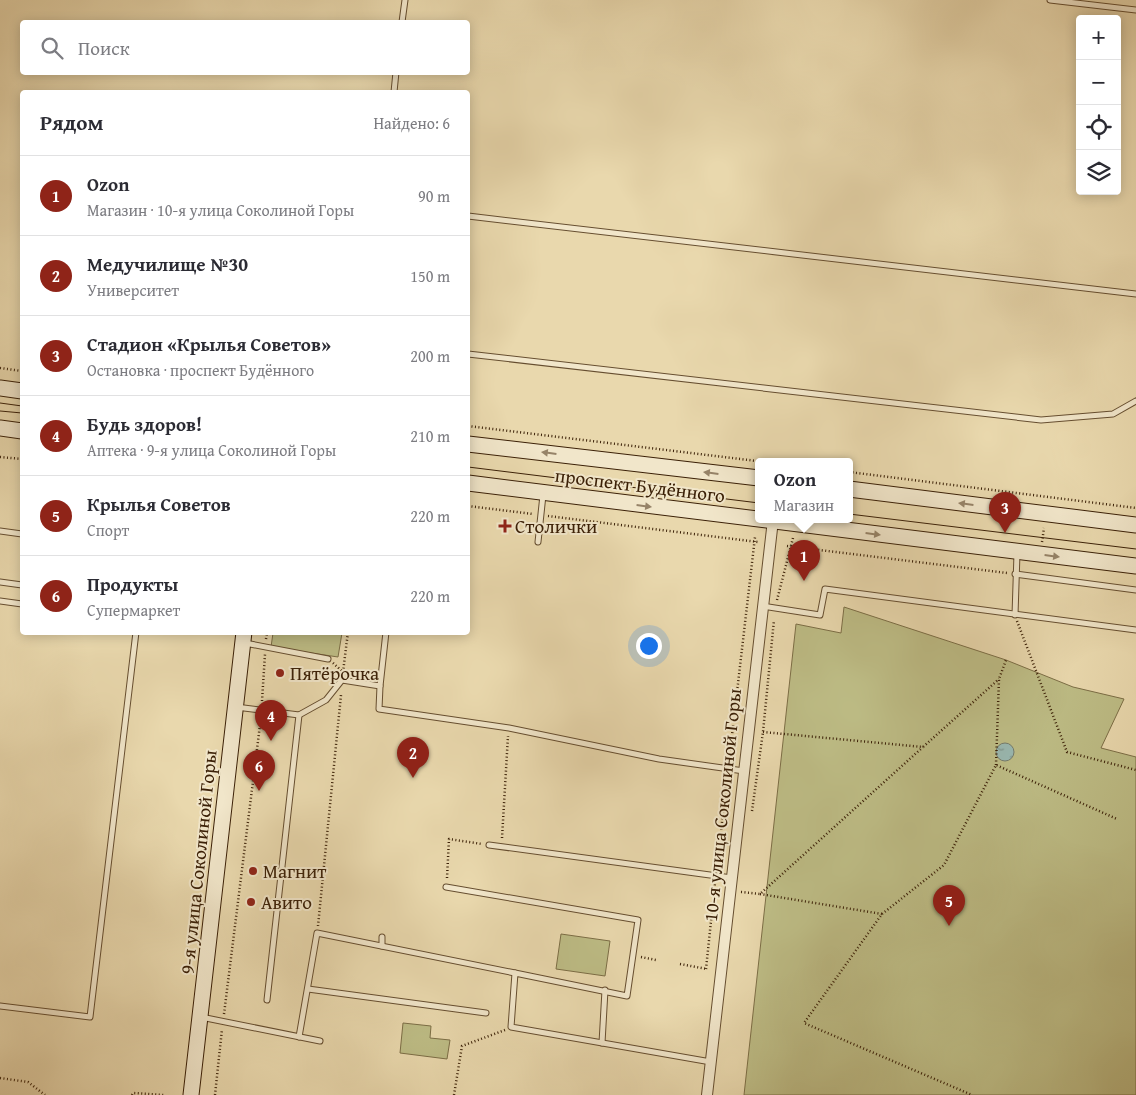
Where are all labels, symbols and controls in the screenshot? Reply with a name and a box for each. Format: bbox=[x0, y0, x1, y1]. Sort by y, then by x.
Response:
map controls bbox=[1076, 15, 1121, 195]
button: + bbox=[1076, 15, 1121, 60]
search box bbox=[20, 20, 470, 75]
icon: search bbox=[38, 34, 66, 62]
text: Поиск bbox=[78, 34, 130, 62]
button: − bbox=[1076, 60, 1121, 105]
button: locate bbox=[1076, 105, 1121, 150]
text: Рядом bbox=[40, 107, 103, 138]
text: Найдено: 6 bbox=[373, 111, 450, 135]
button: layers bbox=[1076, 150, 1121, 195]
text: Ozon bbox=[87, 170, 129, 198]
text: 1 bbox=[52, 184, 60, 208]
text: 90 m bbox=[418, 184, 450, 208]
text: Магазин · 10-я улица Соколиной Горы bbox=[87, 198, 354, 222]
text: Медучилище №30 bbox=[87, 250, 248, 278]
text: 2 bbox=[52, 264, 60, 288]
text: 150 m bbox=[410, 264, 450, 288]
text: Университет bbox=[87, 278, 179, 302]
text: Стадион «Крылья Советов» bbox=[87, 330, 331, 358]
text: 3 bbox=[52, 344, 60, 368]
text: 200 m bbox=[410, 344, 450, 368]
text: Остановка · проспект Будённого bbox=[87, 358, 314, 382]
text: Будь здоров! bbox=[87, 410, 202, 438]
text: 4 bbox=[52, 424, 60, 448]
text: 210 m bbox=[410, 424, 450, 448]
text: Аптека · 9-я улица Соколиной Горы bbox=[87, 438, 336, 462]
one-way arrow bbox=[541, 449, 557, 457]
popup bbox=[755, 458, 853, 523]
street label: проспект Будённого bbox=[553, 461, 727, 509]
text: Ozon bbox=[774, 465, 816, 493]
one-way arrow bbox=[702, 469, 718, 477]
text: Крылья Советов bbox=[87, 490, 231, 518]
pin: 3 bbox=[989, 492, 1021, 533]
text: Магазин bbox=[774, 493, 834, 517]
one-way arrow bbox=[958, 500, 974, 508]
one-way arrow bbox=[637, 502, 653, 510]
text: 5 bbox=[52, 504, 60, 528]
text: 220 m bbox=[410, 504, 450, 528]
place label: Столички bbox=[515, 512, 597, 540]
text: Спорт bbox=[87, 518, 129, 542]
marker: Столички bbox=[499, 520, 511, 532]
one-way arrow bbox=[866, 530, 882, 538]
pin: 1 bbox=[788, 540, 820, 581]
one-way arrow bbox=[1044, 552, 1060, 560]
text: Продукты bbox=[87, 570, 178, 598]
text: 6 bbox=[52, 584, 60, 608]
text: 220 m bbox=[410, 584, 450, 608]
text: Супермаркет bbox=[87, 598, 180, 622]
your location bbox=[636, 633, 662, 659]
place label: Пятёрочка bbox=[290, 659, 379, 687]
marker: Пятёрочка bbox=[274, 667, 286, 679]
street label: 10-я улица Соколиной Горы bbox=[696, 687, 748, 923]
pin: 4 bbox=[255, 700, 287, 741]
pin: 2 bbox=[397, 737, 429, 778]
street label: 9-я улица Соколиной Горы bbox=[172, 749, 224, 975]
pin: 6 bbox=[243, 750, 275, 791]
place label: Магнит bbox=[263, 857, 327, 885]
marker: Магнит bbox=[247, 865, 259, 877]
pin: 5 bbox=[933, 885, 965, 926]
place label: Авито bbox=[261, 888, 312, 916]
marker: Авито bbox=[245, 896, 257, 908]

